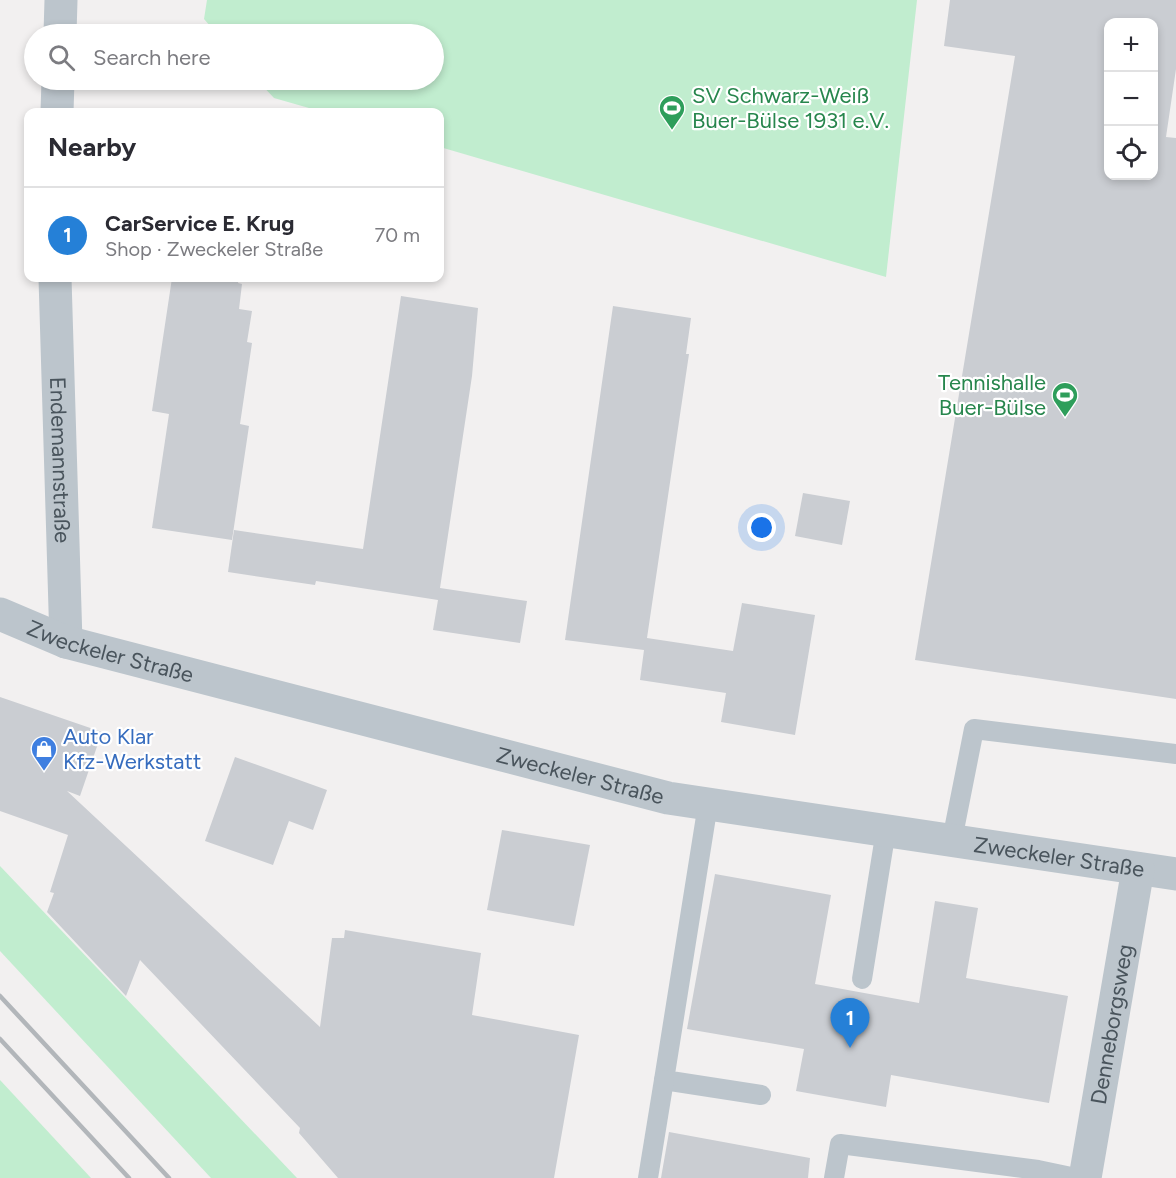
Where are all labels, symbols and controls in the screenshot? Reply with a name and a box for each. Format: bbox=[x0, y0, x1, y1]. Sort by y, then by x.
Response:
map controls bbox=[1104, 18, 1158, 180]
button: + bbox=[1104, 18, 1158, 72]
search box bbox=[24, 24, 444, 90]
icon: search bbox=[45, 41, 78, 74]
text: Search here bbox=[93, 44, 211, 71]
button: − bbox=[1104, 72, 1158, 126]
place label: SV Schwarz-Weiß Buer-Bülse 1931 e.V. bbox=[692, 82, 889, 134]
sports icon: SV Schwarz-Weiß Buer-Bülse 1931 e.V. bbox=[657, 93, 687, 131]
button: locate bbox=[1104, 126, 1158, 180]
text: Nearby bbox=[48, 131, 136, 163]
text: CarService E. Krug bbox=[105, 210, 295, 237]
text: 1 bbox=[63, 223, 72, 247]
text: 70 m bbox=[374, 223, 420, 247]
text: Shop · Zweckeler Straße bbox=[105, 237, 323, 261]
place label: Tennishalle Buer-Bülse bbox=[938, 369, 1046, 421]
street label: Endemannstraße bbox=[44, 376, 76, 544]
sports icon: Tennishalle Buer-Bülse bbox=[1050, 380, 1080, 418]
your location bbox=[747, 513, 776, 542]
street label: Zweckeler Straße bbox=[23, 614, 196, 689]
place label: Auto Klar Kfz-Werkstatt bbox=[63, 723, 201, 775]
shop icon: Auto Klar Kfz-Werkstatt bbox=[29, 734, 59, 772]
street label: Zweckeler Straße bbox=[493, 741, 667, 810]
street label: Zweckeler Straße bbox=[972, 831, 1146, 883]
street label: Denneborgsweg bbox=[1085, 942, 1139, 1106]
pin: 1 bbox=[830, 998, 870, 1048]

